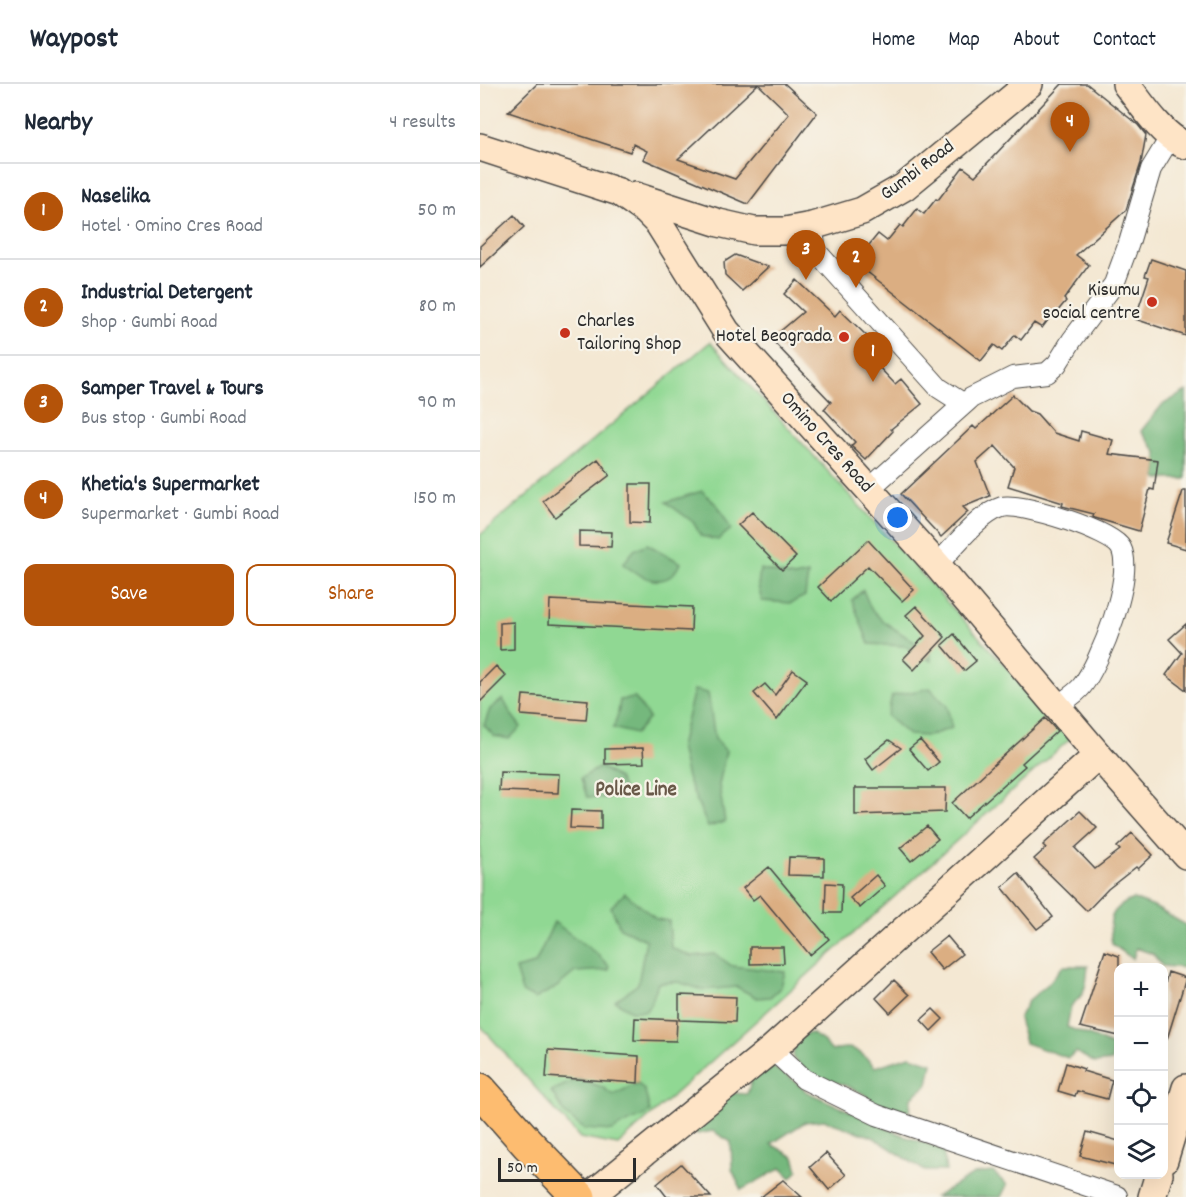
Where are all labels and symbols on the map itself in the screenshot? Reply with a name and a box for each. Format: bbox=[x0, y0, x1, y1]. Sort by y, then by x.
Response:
pin: 4 bbox=[1050, 103, 1090, 152]
street label: Gumbi Road bbox=[875, 134, 961, 208]
pin: 3 bbox=[786, 230, 826, 280]
pin: 2 bbox=[836, 238, 875, 288]
place label: Kisumu social centre bbox=[1043, 277, 1140, 328]
marker: Kisumu social centre bbox=[1145, 295, 1159, 309]
place label: Charles Tailoring Shop bbox=[577, 308, 681, 359]
place label: Hotel Beograda bbox=[716, 323, 833, 351]
marker: Charles Tailoring Shop bbox=[558, 326, 572, 340]
marker: Hotel Beograda bbox=[837, 330, 851, 344]
pin: 1 bbox=[854, 332, 892, 382]
street label: Omino Cres Road bbox=[773, 386, 879, 500]
your location bbox=[883, 503, 912, 532]
district label: Police Line bbox=[595, 776, 677, 806]
scale bar bbox=[498, 1155, 636, 1182]

